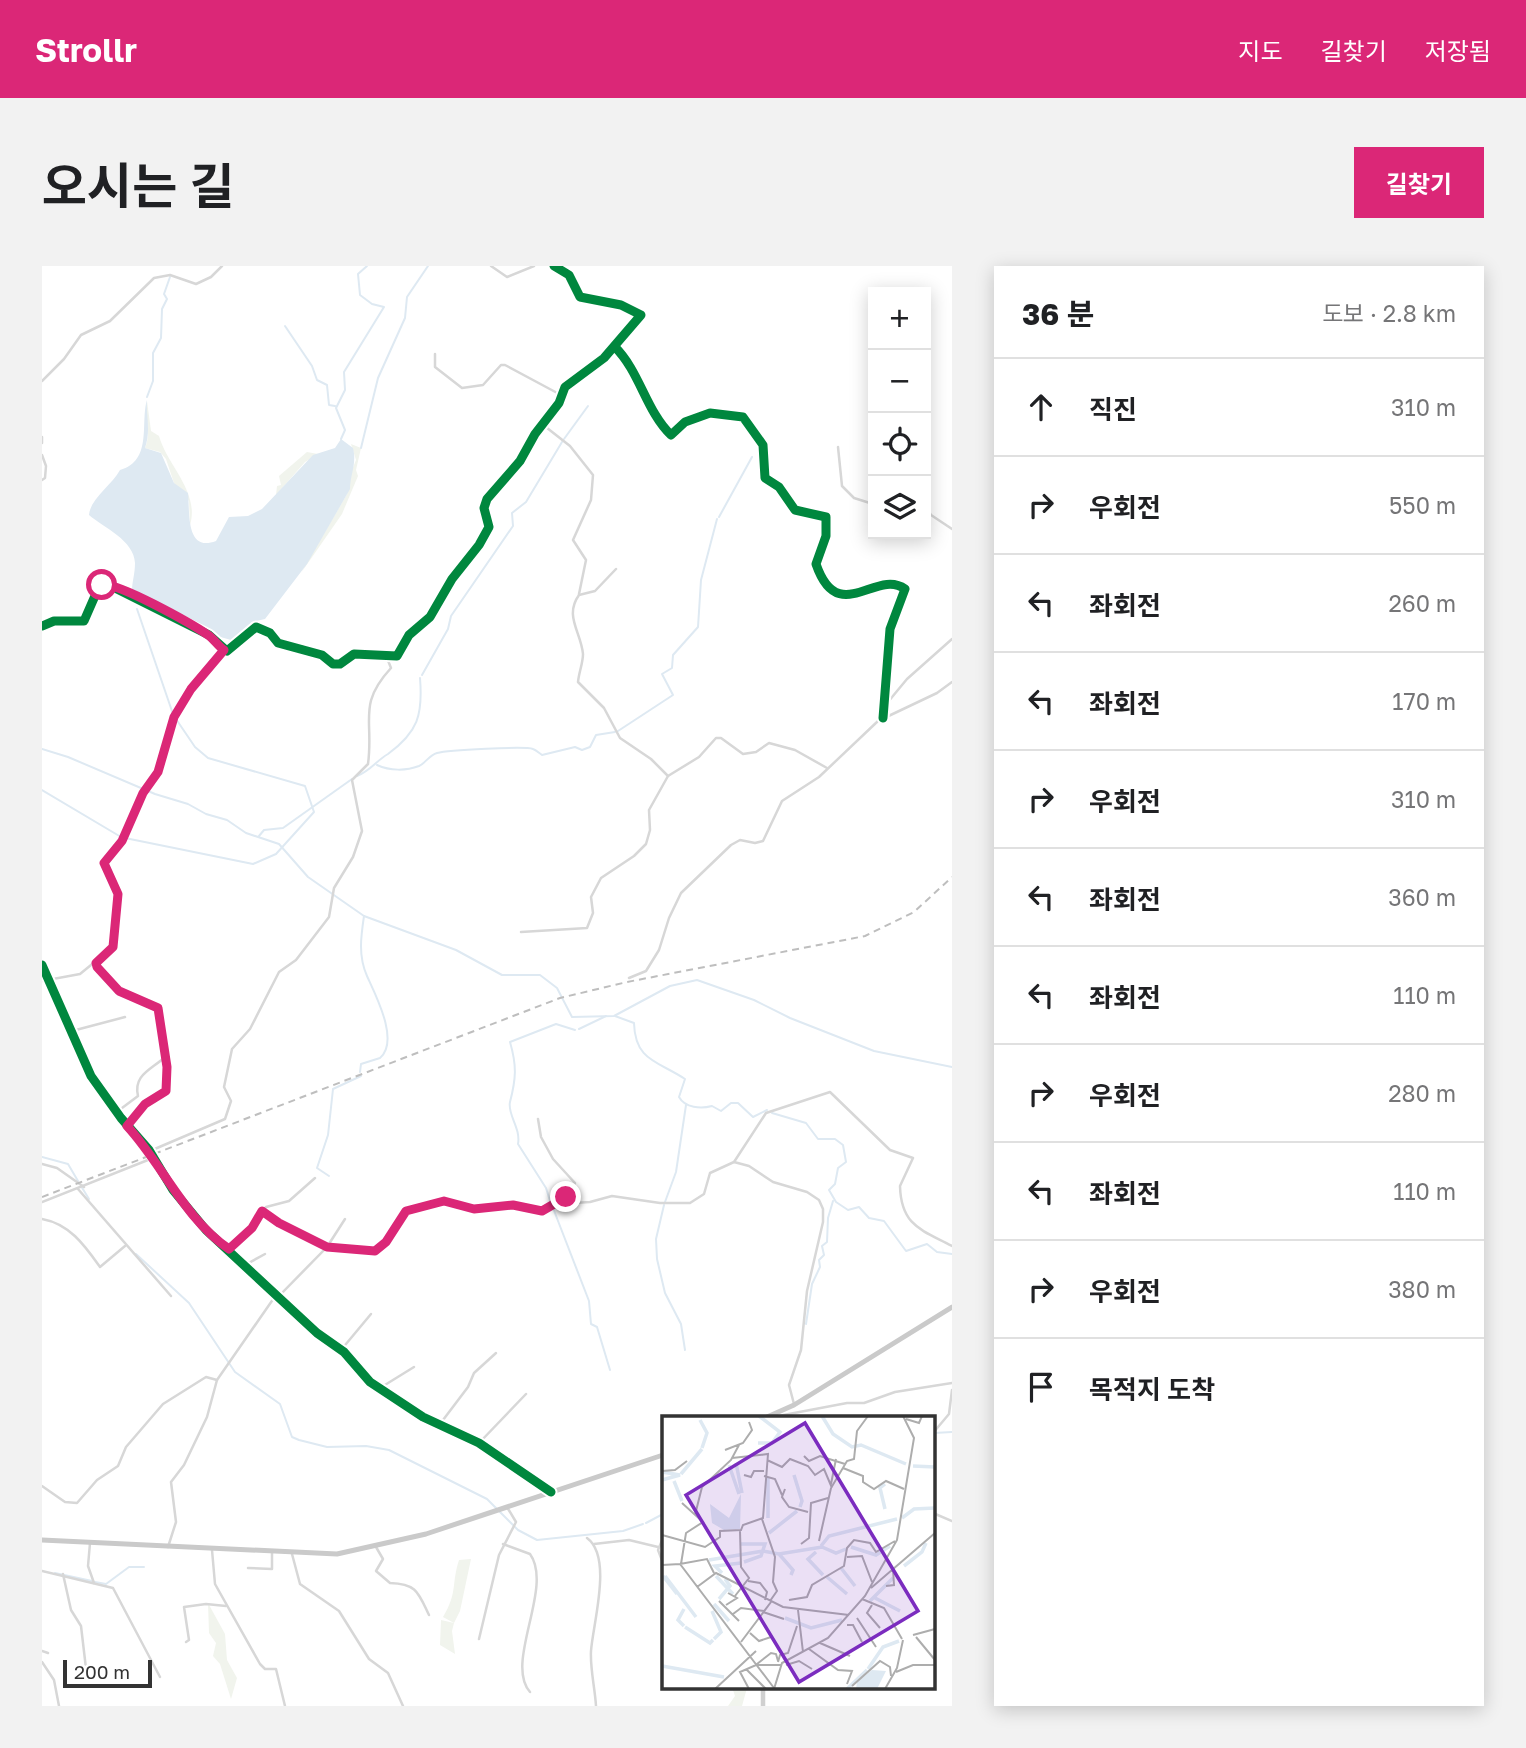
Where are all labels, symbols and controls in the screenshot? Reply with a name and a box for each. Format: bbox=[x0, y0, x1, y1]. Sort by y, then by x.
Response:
text: Strollr bbox=[35, 30, 137, 69]
text: 지도 bbox=[1238, 36, 1283, 65]
text: 길찾기 bbox=[1321, 36, 1387, 65]
text: 저장됨 bbox=[1425, 36, 1491, 65]
button: 길찾기 bbox=[1354, 147, 1484, 218]
text: 오시는 길 bbox=[42, 156, 235, 215]
map controls bbox=[868, 287, 931, 539]
button: + bbox=[868, 287, 931, 350]
text: 36 분 bbox=[1022, 296, 1094, 332]
text: 도보 · 2.8 km bbox=[1322, 299, 1456, 327]
button: − bbox=[868, 350, 931, 413]
icon: ahead bbox=[1022, 388, 1060, 426]
text: 310 m bbox=[1391, 393, 1456, 421]
text: 직진 bbox=[1089, 394, 1137, 425]
button: locate bbox=[868, 413, 931, 476]
button: layers bbox=[868, 476, 931, 539]
icon: right bbox=[1022, 486, 1060, 524]
text: 550 m bbox=[1389, 491, 1456, 519]
text: 우회전 bbox=[1089, 492, 1161, 523]
route start bbox=[86, 569, 117, 600]
icon: left bbox=[1022, 584, 1060, 622]
text: 260 m bbox=[1388, 589, 1456, 617]
text: 좌회전 bbox=[1089, 590, 1161, 621]
icon: left bbox=[1022, 682, 1060, 720]
text: 170 m bbox=[1392, 687, 1456, 715]
text: 좌회전 bbox=[1089, 688, 1161, 719]
icon: right bbox=[1022, 780, 1060, 818]
text: 310 m bbox=[1391, 785, 1456, 813]
text: 우회전 bbox=[1089, 786, 1161, 817]
icon: left bbox=[1022, 878, 1060, 916]
text: 360 m bbox=[1388, 883, 1456, 911]
text: 좌회전 bbox=[1089, 884, 1161, 915]
icon: left bbox=[1022, 976, 1060, 1014]
text: 110 m bbox=[1393, 981, 1456, 1009]
text: 좌회전 bbox=[1089, 982, 1161, 1013]
icon: right bbox=[1022, 1074, 1060, 1112]
text: 280 m bbox=[1388, 1079, 1456, 1107]
text: 우회전 bbox=[1089, 1080, 1161, 1111]
icon: left bbox=[1022, 1172, 1060, 1210]
text: 110 m bbox=[1393, 1177, 1456, 1205]
text: 좌회전 bbox=[1089, 1178, 1161, 1209]
route end bbox=[550, 1181, 581, 1212]
icon: right bbox=[1022, 1270, 1060, 1308]
text: 380 m bbox=[1388, 1275, 1456, 1303]
text: 우회전 bbox=[1089, 1276, 1161, 1307]
icon: arrive bbox=[1022, 1368, 1060, 1406]
text: 목적지 도착 bbox=[1089, 1374, 1215, 1405]
inset map bbox=[662, 1416, 934, 1688]
scale bar bbox=[63, 1657, 152, 1689]
text: 200 m bbox=[74, 1660, 130, 1683]

